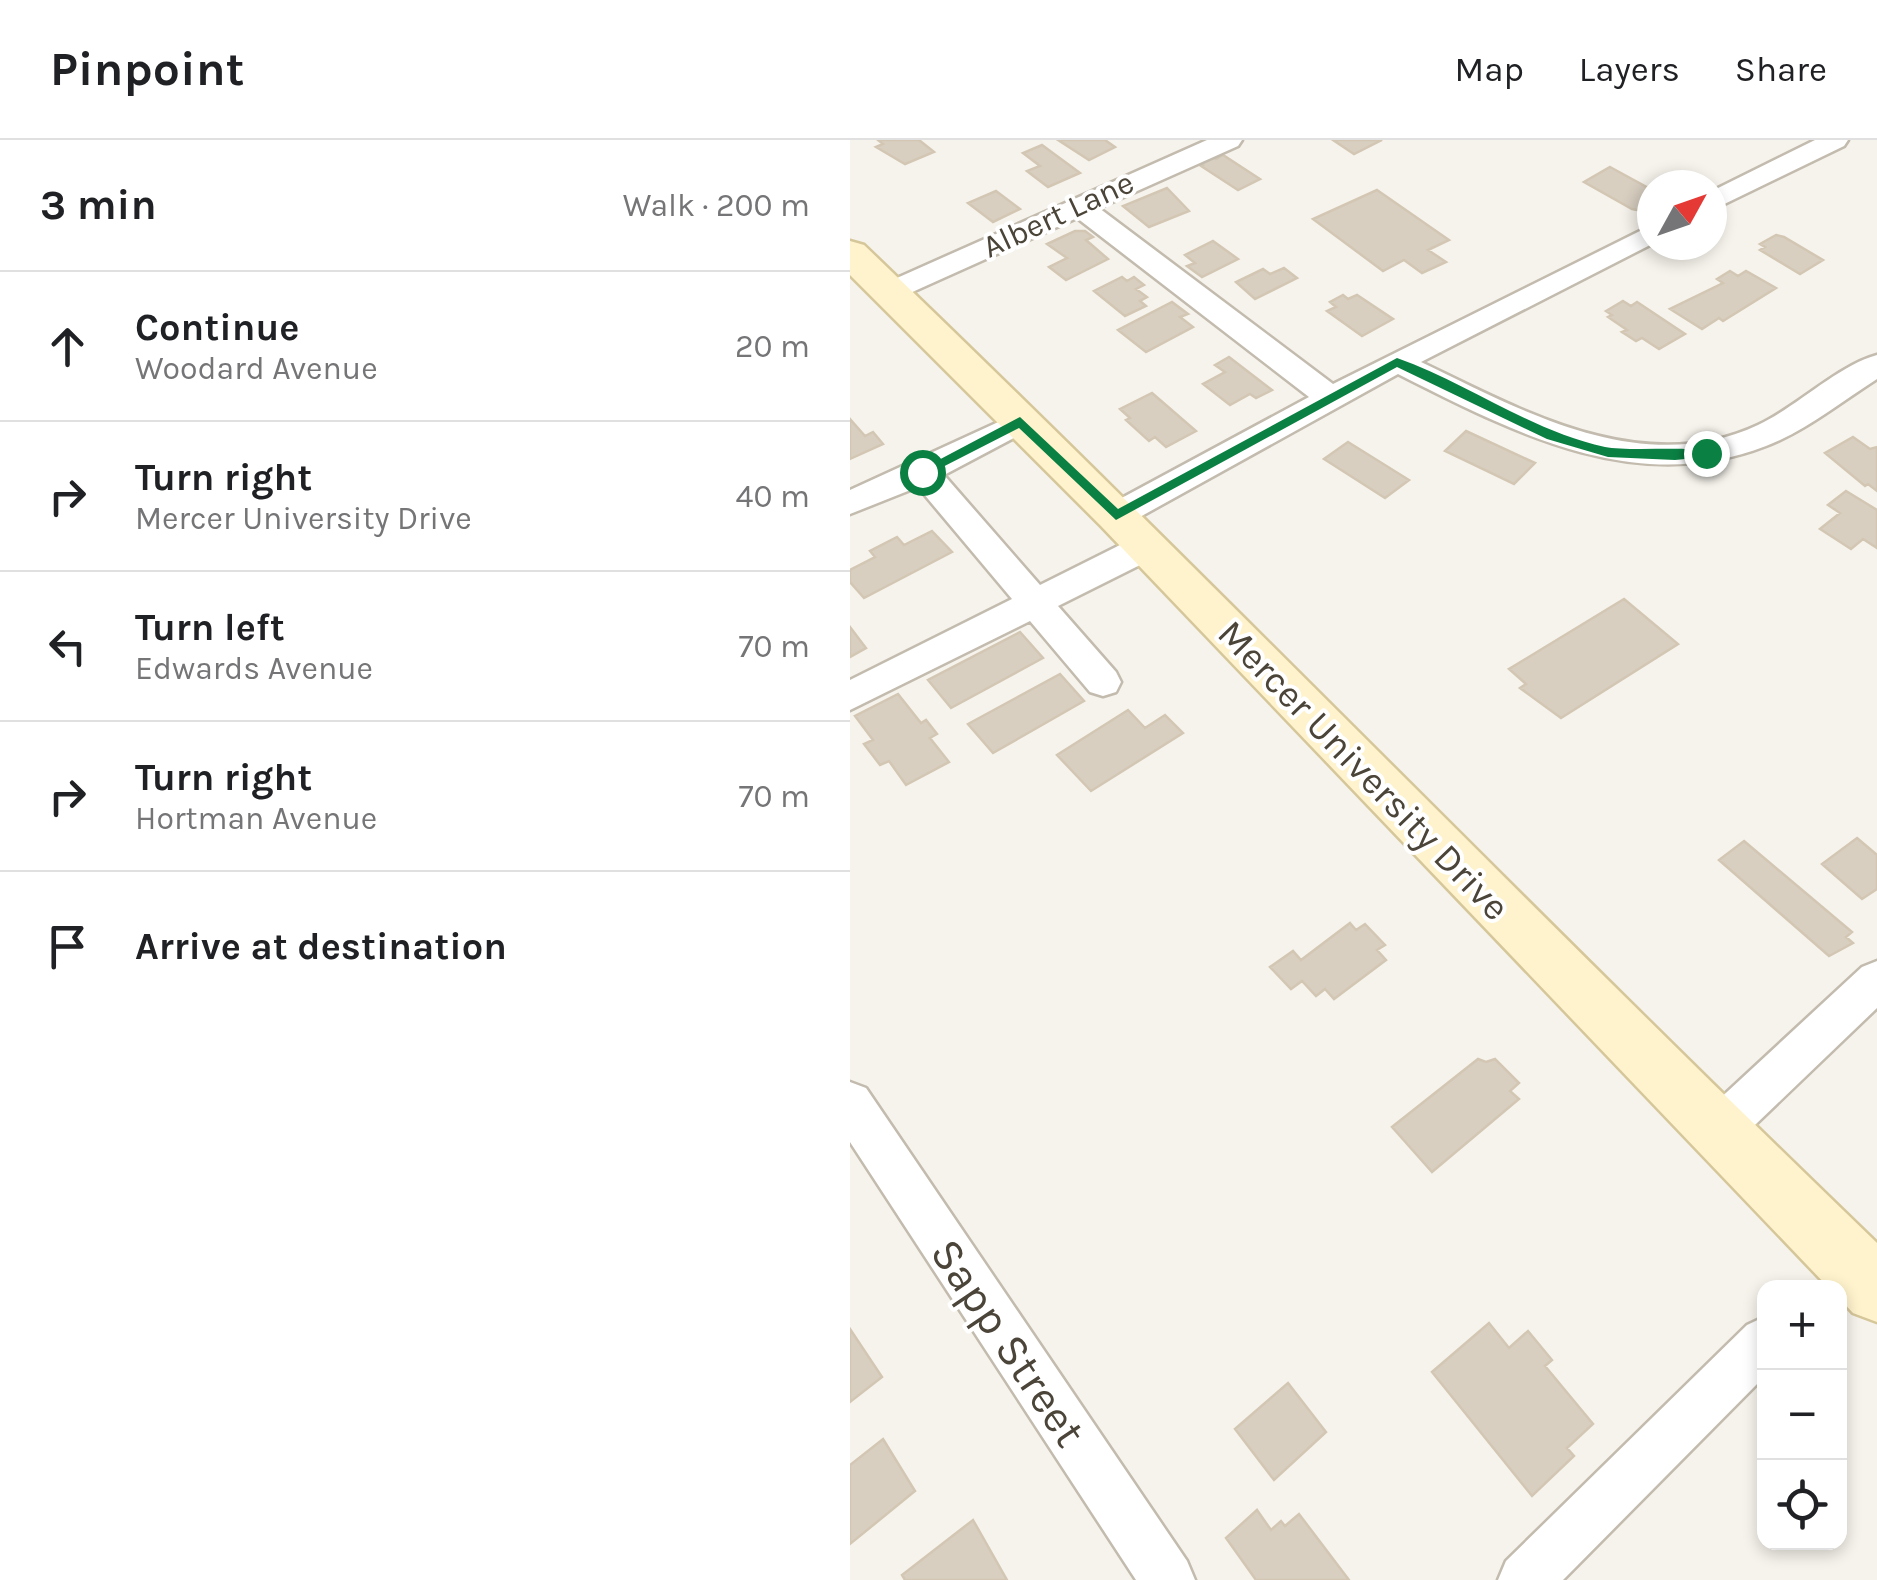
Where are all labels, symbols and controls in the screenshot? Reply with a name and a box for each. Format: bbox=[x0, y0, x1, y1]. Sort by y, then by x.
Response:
text: Pinpoint bbox=[50, 41, 245, 97]
text: Map bbox=[1454, 49, 1524, 90]
text: Layers bbox=[1579, 49, 1680, 90]
text: Share bbox=[1735, 49, 1827, 90]
street label: Albert Lane bbox=[977, 163, 1140, 266]
north arrow bbox=[1637, 170, 1727, 260]
text: 3 min bbox=[40, 180, 157, 230]
text: Walk · 200 m bbox=[623, 187, 810, 224]
text: Continue bbox=[135, 305, 299, 350]
icon: ahead bbox=[40, 319, 95, 374]
text: 20 m bbox=[735, 328, 810, 365]
text: Woodard Avenue bbox=[135, 350, 378, 387]
route end bbox=[1684, 431, 1730, 477]
route start bbox=[900, 450, 946, 496]
text: Turn right bbox=[135, 455, 312, 500]
icon: right bbox=[40, 469, 95, 524]
text: 40 m bbox=[736, 478, 810, 515]
text: Mercer University Drive bbox=[135, 500, 472, 537]
text: Turn left bbox=[135, 605, 285, 650]
street label: Mercer University Drive bbox=[1209, 611, 1519, 930]
icon: left bbox=[40, 619, 95, 674]
text: 70 m bbox=[738, 628, 810, 665]
text: Edwards Avenue bbox=[135, 650, 373, 687]
text: Turn right bbox=[135, 755, 312, 800]
icon: right bbox=[40, 769, 95, 824]
text: 70 m bbox=[738, 778, 810, 815]
text: Hortman Avenue bbox=[135, 800, 377, 837]
icon: arrive bbox=[40, 919, 95, 974]
text: Arrive at destination bbox=[135, 924, 507, 969]
street label: Sapp Street bbox=[920, 1229, 1096, 1456]
map controls bbox=[1757, 1280, 1847, 1550]
button: + bbox=[1757, 1280, 1847, 1370]
button: − bbox=[1757, 1370, 1847, 1460]
button: locate bbox=[1757, 1460, 1847, 1550]

